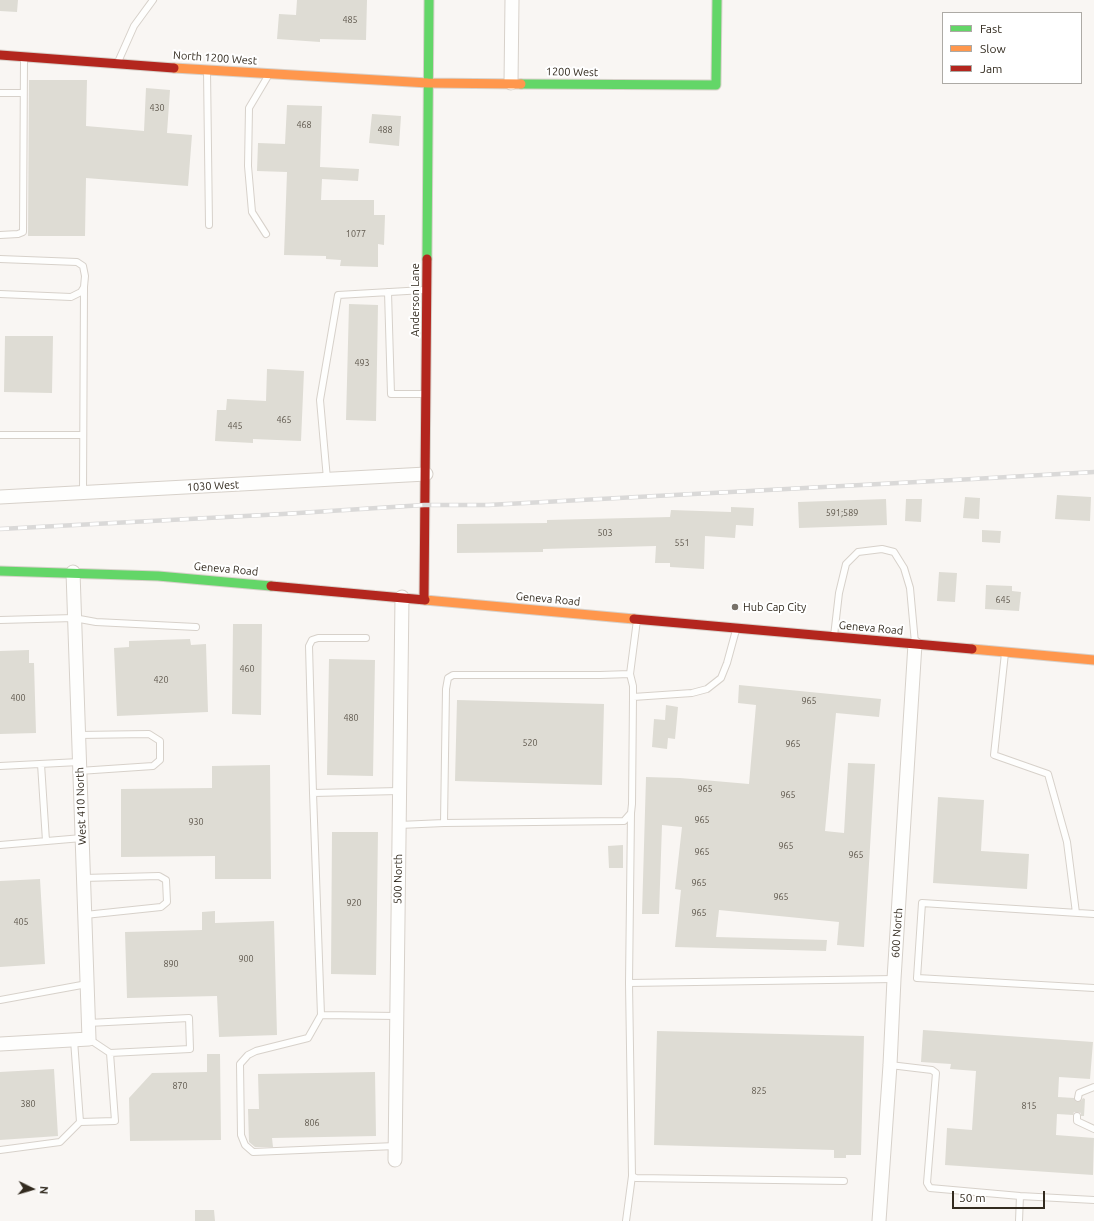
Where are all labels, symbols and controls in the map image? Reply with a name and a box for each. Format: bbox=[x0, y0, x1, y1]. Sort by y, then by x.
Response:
legend bbox=[942, 12, 1082, 84]
house number: 485 bbox=[342, 15, 358, 25]
text: Fast bbox=[980, 22, 1002, 35]
text: Slow bbox=[980, 42, 1006, 55]
street label: North 1200 West bbox=[173, 48, 257, 68]
text: Jam bbox=[980, 62, 1002, 75]
street label: 1200 West bbox=[546, 65, 598, 79]
house number: 430 bbox=[149, 103, 165, 113]
house number: 468 bbox=[296, 120, 312, 130]
house number: 488 bbox=[377, 125, 393, 135]
house number: 1077 bbox=[346, 229, 366, 239]
street label: Anderson Lane bbox=[408, 263, 422, 337]
house number: 493 bbox=[354, 358, 370, 368]
house number: 465 bbox=[276, 415, 292, 425]
house number: 445 bbox=[227, 421, 243, 431]
street label: 1030 West bbox=[186, 478, 240, 494]
house number: 591;589 bbox=[826, 508, 858, 518]
house number: 503 bbox=[597, 528, 613, 538]
house number: 551 bbox=[674, 538, 690, 548]
street label: Geneva Road bbox=[193, 560, 259, 578]
street label: Geneva Road bbox=[515, 590, 581, 608]
house number: 645 bbox=[995, 595, 1011, 605]
place label: Hub Cap City bbox=[743, 600, 806, 614]
marker: Hub Cap City bbox=[730, 602, 740, 612]
street label: Geneva Road bbox=[838, 619, 904, 637]
house number: 460 bbox=[239, 664, 255, 674]
house number: 420 bbox=[153, 675, 169, 685]
house number: 400 bbox=[10, 693, 26, 703]
house number: 965 bbox=[801, 696, 817, 706]
house number: 480 bbox=[343, 713, 359, 723]
house number: 520 bbox=[522, 738, 538, 748]
house number: 965 bbox=[785, 739, 801, 749]
street label: West 410 North bbox=[73, 767, 89, 845]
house number: 965 bbox=[697, 784, 713, 794]
house number: 965 bbox=[780, 790, 796, 800]
house number: 965 bbox=[694, 815, 710, 825]
house number: 930 bbox=[188, 817, 204, 827]
house number: 965 bbox=[778, 841, 794, 851]
house number: 965 bbox=[694, 847, 710, 857]
house number: 965 bbox=[848, 850, 864, 860]
street label: 500 North bbox=[391, 854, 405, 904]
house number: 965 bbox=[691, 878, 707, 888]
house number: 965 bbox=[773, 892, 789, 902]
house number: 920 bbox=[346, 898, 362, 908]
house number: 965 bbox=[691, 908, 707, 918]
street label: 600 North bbox=[889, 908, 905, 958]
house number: 405 bbox=[13, 917, 29, 927]
house number: 900 bbox=[238, 954, 254, 964]
house number: 890 bbox=[163, 959, 179, 969]
house number: 870 bbox=[172, 1081, 188, 1091]
house number: 825 bbox=[751, 1086, 767, 1096]
house number: 380 bbox=[20, 1099, 36, 1109]
house number: 815 bbox=[1021, 1101, 1037, 1111]
house number: 806 bbox=[304, 1118, 320, 1128]
north arrow bbox=[12, 1169, 52, 1209]
scale bar bbox=[954, 1183, 1047, 1209]
text: N bbox=[38, 1185, 50, 1195]
text: 50 m bbox=[959, 1191, 986, 1204]

